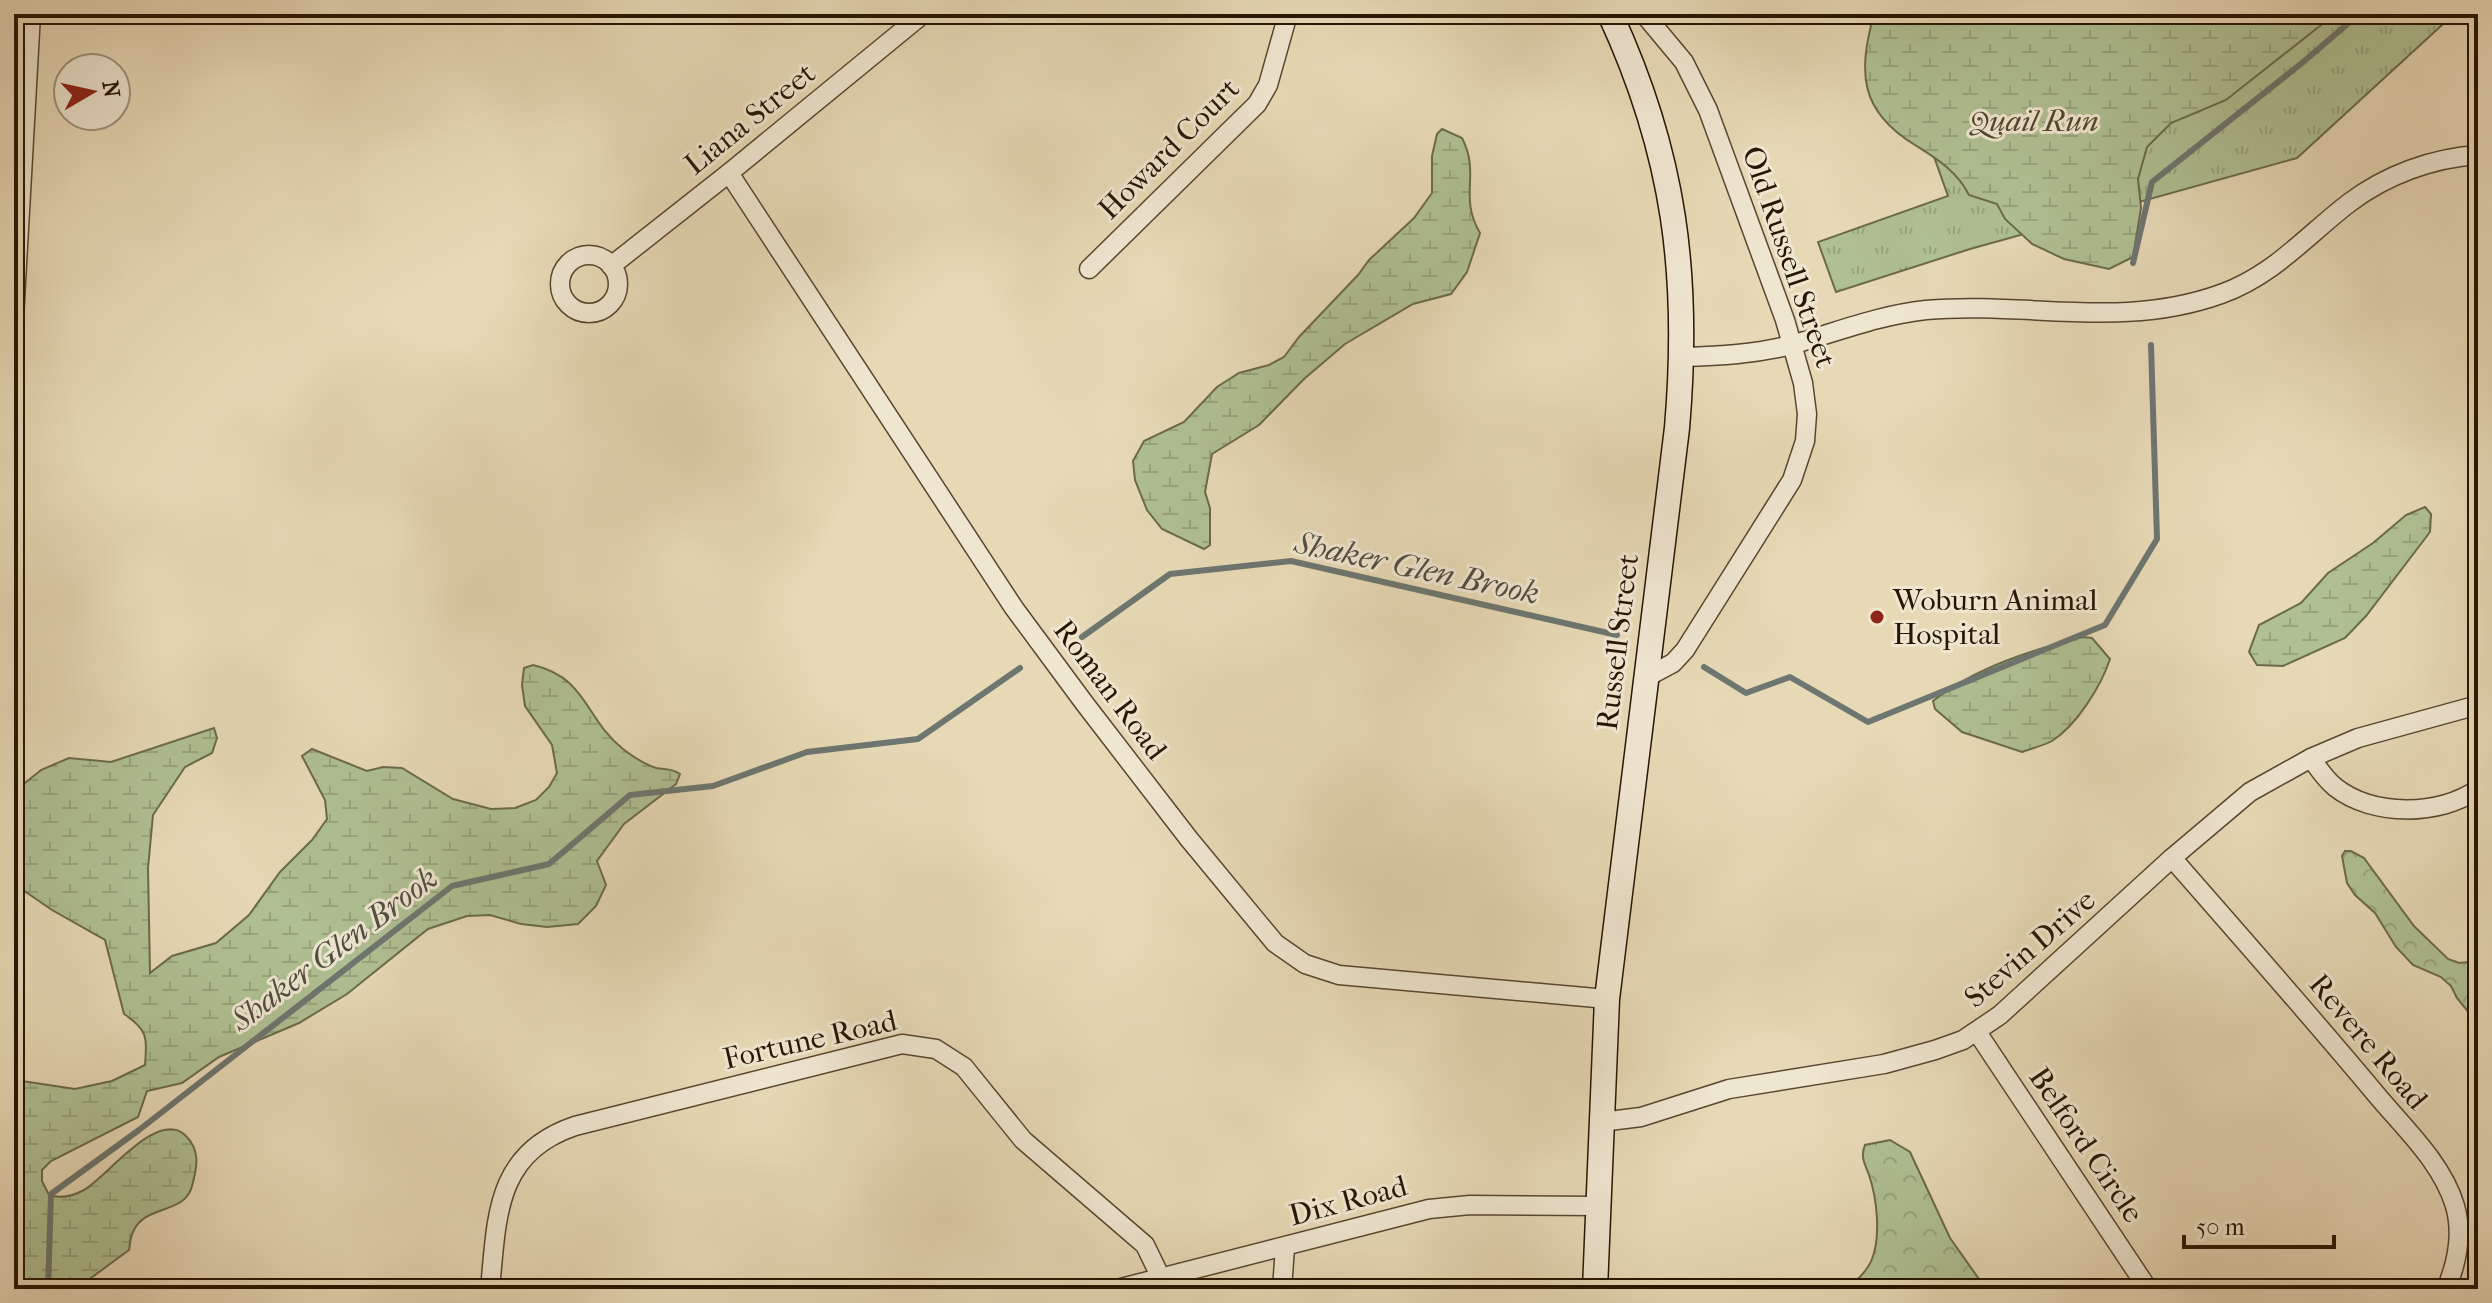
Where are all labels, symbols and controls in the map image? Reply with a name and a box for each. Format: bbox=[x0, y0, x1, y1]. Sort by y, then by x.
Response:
north arrow bbox=[52, 52, 132, 132]
street label: Liana Street bbox=[678, 56, 823, 182]
street label: Howard Court bbox=[1091, 71, 1247, 227]
text: N bbox=[97, 79, 125, 100]
park label: Quail Run bbox=[1968, 104, 2099, 139]
street label: Old Russell Street bbox=[1735, 142, 1843, 373]
water label: Shaker Glen Brook bbox=[1290, 524, 1543, 612]
street label: Russell Street bbox=[1590, 552, 1646, 732]
place label: Woburn Animal Hospital bbox=[1892, 583, 2097, 652]
marker: Woburn Animal Hospital bbox=[1868, 608, 1886, 626]
street label: Roman Road bbox=[1046, 613, 1174, 767]
water label: Shaker Glen Brook bbox=[223, 859, 445, 1039]
street label: Stevin Drive bbox=[1957, 883, 2103, 1015]
street label: Revere Road bbox=[2301, 967, 2435, 1117]
street label: Fortune Road bbox=[720, 1003, 901, 1077]
street label: Belford Circle bbox=[2021, 1061, 2151, 1229]
street label: Dix Road bbox=[1285, 1168, 1411, 1234]
scale bar bbox=[2184, 1199, 2334, 1249]
text: 50 m bbox=[2196, 1213, 2245, 1241]

